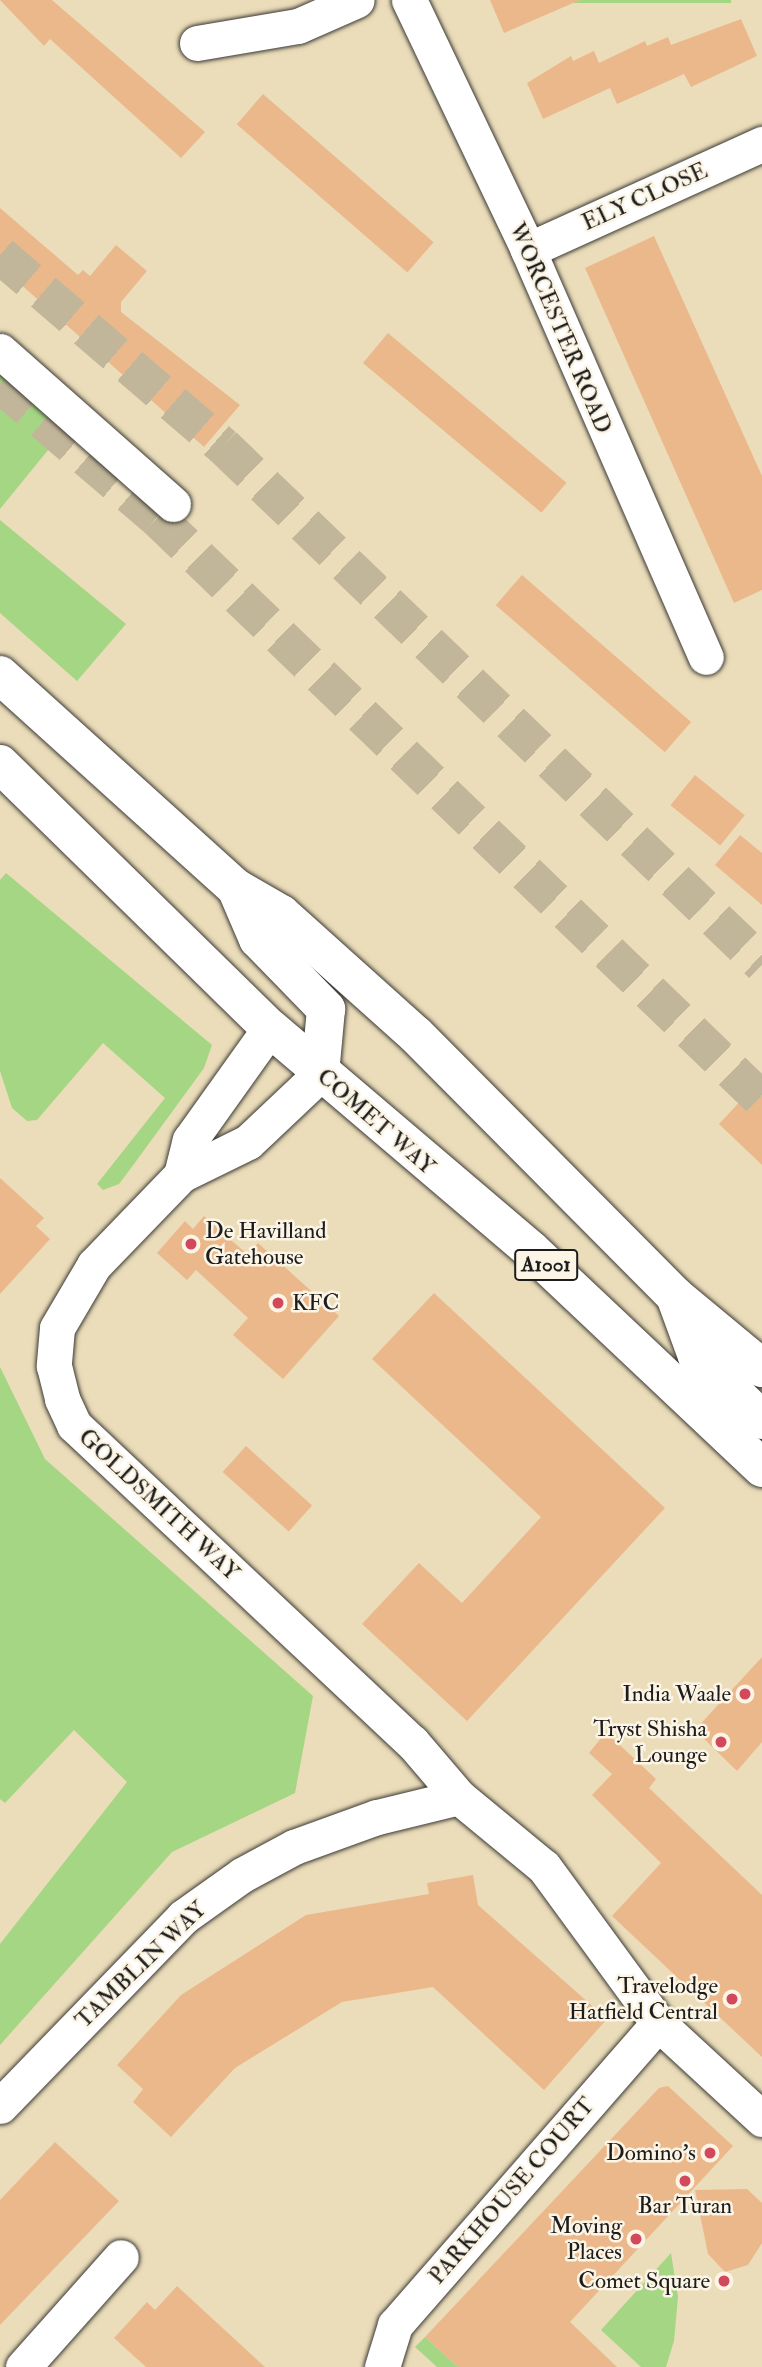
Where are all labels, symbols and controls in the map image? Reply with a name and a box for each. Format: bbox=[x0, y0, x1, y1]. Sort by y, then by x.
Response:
street label: ELY CLOSE bbox=[578, 157, 712, 237]
street label: WORCESTER ROAD bbox=[503, 218, 617, 438]
street label: COMET WAY bbox=[311, 1063, 441, 1181]
place label: De Havilland Gatehouse bbox=[205, 1217, 327, 1271]
marker: De Havilland Gatehouse bbox=[183, 1236, 199, 1252]
road number: A1001 bbox=[513, 1248, 579, 1282]
place label: KFC bbox=[292, 1289, 339, 1317]
marker: KFC bbox=[270, 1295, 286, 1311]
street label: GOLDSMITH WAY bbox=[73, 1423, 245, 1587]
place label: India Waale bbox=[622, 1680, 731, 1708]
marker: India Waale bbox=[737, 1686, 753, 1702]
place label: Tryst Shisha Lounge bbox=[593, 1715, 707, 1769]
marker: Tryst Shisha Lounge bbox=[713, 1734, 729, 1750]
street label: TAMBLIN WAY bbox=[70, 1896, 212, 2034]
place label: Travelodge Hatfield Central bbox=[568, 1972, 718, 2026]
marker: Travelodge Hatfield Central bbox=[724, 1991, 740, 2007]
street label: PARKHOUSE COURT bbox=[423, 2092, 601, 2290]
place label: Domino's bbox=[606, 2139, 696, 2167]
marker: Domino's bbox=[702, 2145, 718, 2161]
marker: Bar Turan bbox=[677, 2173, 693, 2189]
place label: Bar Turan bbox=[638, 2192, 732, 2220]
place label: Moving Places bbox=[550, 2212, 622, 2266]
marker: Moving Places bbox=[628, 2231, 644, 2247]
place label: Comet Square bbox=[578, 2267, 710, 2295]
marker: Comet Square bbox=[716, 2273, 732, 2289]

